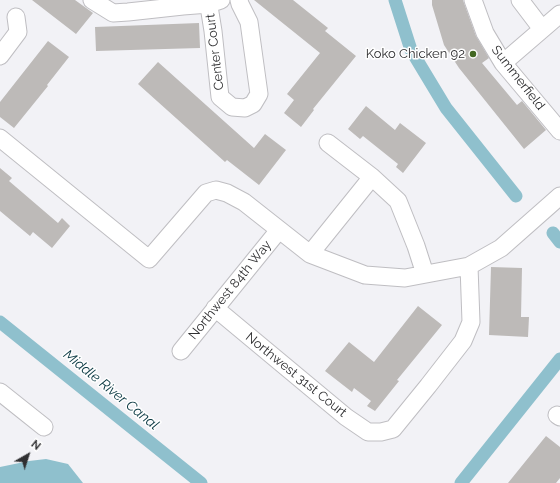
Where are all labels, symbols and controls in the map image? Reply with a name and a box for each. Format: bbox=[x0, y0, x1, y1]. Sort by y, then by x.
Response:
street label: Center Court bbox=[203, 13, 227, 91]
street label: Summerfield bbox=[488, 43, 548, 113]
place label: Koko Chicken 92 bbox=[366, 46, 465, 62]
marker: Koko Chicken 92 bbox=[468, 49, 478, 59]
street label: Northwest 84th Way bbox=[185, 237, 275, 343]
street label: Northwest 31st Court bbox=[242, 329, 350, 421]
water label: Middle River Canal bbox=[60, 346, 162, 434]
north arrow bbox=[8, 435, 48, 475]
text: N bbox=[29, 438, 43, 453]

